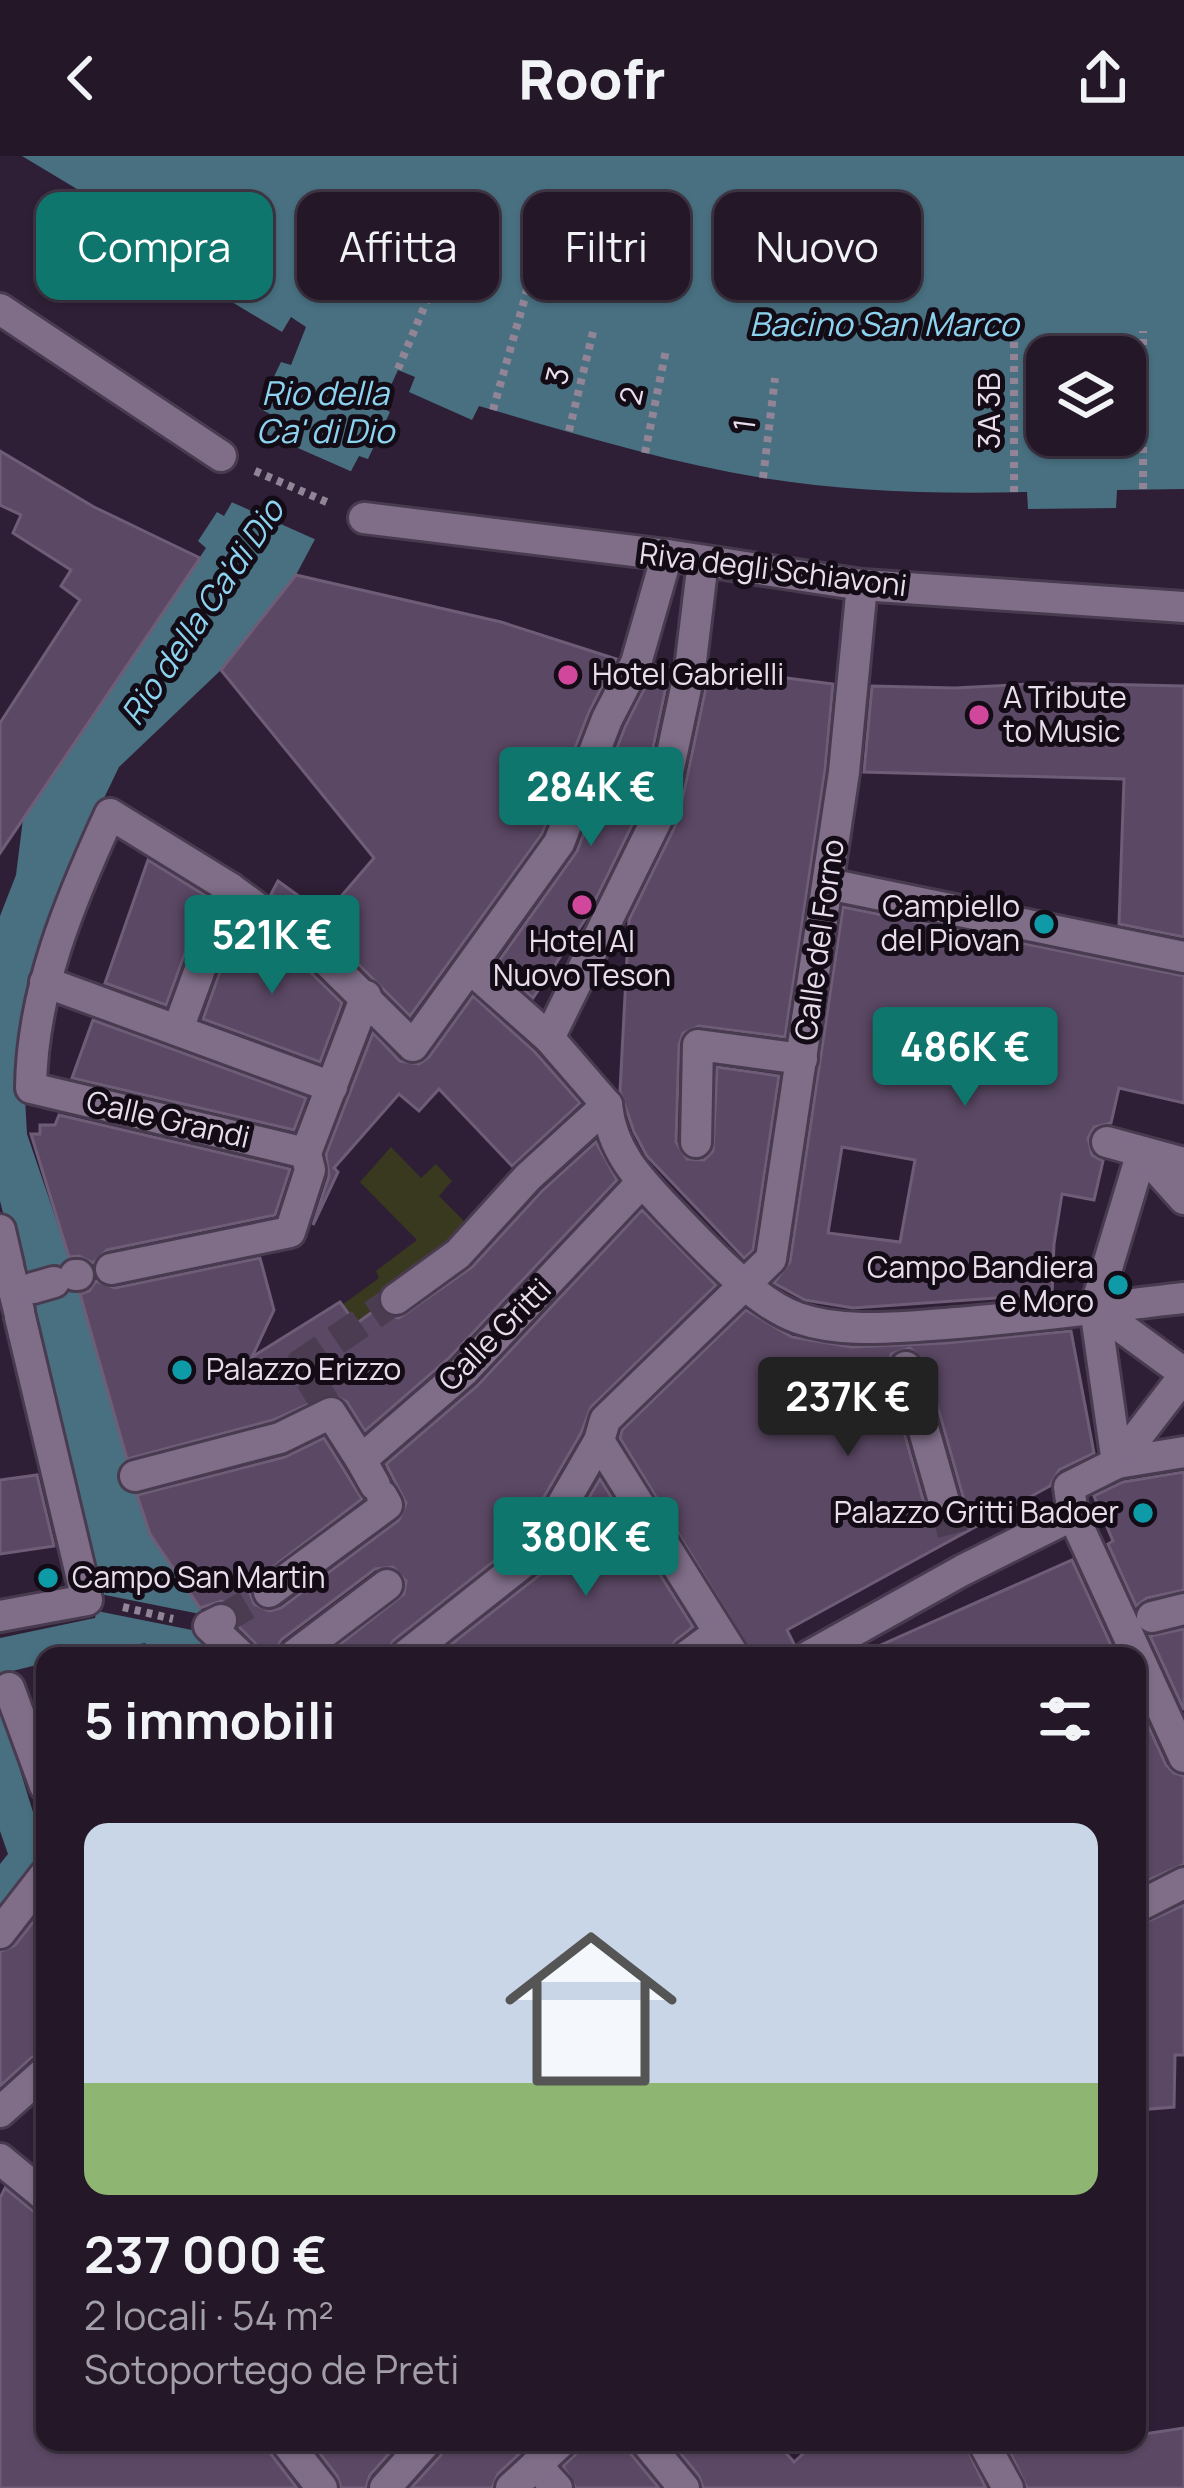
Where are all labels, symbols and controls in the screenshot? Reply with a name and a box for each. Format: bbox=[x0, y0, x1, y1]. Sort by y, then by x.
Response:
text: Roofr bbox=[519, 41, 666, 115]
icon: back bbox=[48, 45, 114, 111]
icon: share bbox=[1070, 45, 1136, 111]
chip: Compra bbox=[36, 192, 273, 300]
chip: Affitta bbox=[297, 192, 499, 300]
chip: Filtri bbox=[523, 192, 690, 300]
chip: Nuovo bbox=[714, 192, 921, 300]
water label: Bacino San Marco bbox=[749, 301, 1021, 346]
map controls bbox=[1026, 336, 1146, 456]
button: layers bbox=[1026, 336, 1146, 456]
street label: 3 bbox=[535, 363, 578, 389]
water label: Rio della Ca' di Dio bbox=[256, 370, 397, 453]
street label: 3A 3B bbox=[968, 373, 1009, 449]
street label: 2 bbox=[609, 383, 652, 408]
street label: 1 bbox=[722, 417, 765, 433]
water label: Rio della Ca'di Dio bbox=[109, 488, 295, 733]
street label: Riva degli Schiavoni bbox=[637, 532, 909, 605]
place label: Hotel Gabrielli bbox=[592, 653, 784, 694]
marker: Hotel Gabrielli bbox=[555, 662, 581, 688]
place label: A Tribute to Music bbox=[1003, 676, 1127, 751]
marker: A Tribute to Music bbox=[966, 702, 992, 728]
pin: 284K € bbox=[493, 747, 689, 849]
text: 284K € bbox=[526, 759, 656, 813]
street label: Calle del Forno bbox=[784, 837, 853, 1043]
place label: Campiello del Piovan bbox=[881, 885, 1020, 960]
marker: Hotel Al Nuovo Teson bbox=[569, 892, 595, 918]
pin: 521K € bbox=[174, 895, 370, 997]
text: 521K € bbox=[211, 907, 333, 961]
marker: Campiello del Piovan bbox=[1031, 911, 1057, 937]
place label: Hotel Al Nuovo Teson bbox=[493, 920, 671, 995]
pin: 486K € bbox=[867, 1007, 1063, 1109]
text: 486K € bbox=[900, 1019, 1030, 1073]
street label: Calle Grandi bbox=[83, 1080, 254, 1157]
place label: Campo Bandiera e Moro bbox=[867, 1246, 1094, 1321]
street label: Calle Gritti bbox=[429, 1269, 559, 1399]
marker: Campo Bandiera e Moro bbox=[1105, 1272, 1131, 1298]
place label: Palazzo Erizzo bbox=[206, 1348, 401, 1389]
marker: Palazzo Erizzo bbox=[169, 1357, 195, 1383]
pin: 237K € bbox=[750, 1357, 946, 1459]
text: 237K € bbox=[785, 1369, 911, 1423]
place label: Palazzo Gritti Badoer bbox=[834, 1491, 1119, 1532]
pin: 380K € bbox=[488, 1497, 684, 1599]
marker: Palazzo Gritti Badoer bbox=[1130, 1500, 1156, 1526]
text: 380K € bbox=[520, 1509, 652, 1563]
place label: Campo San Martin bbox=[72, 1556, 326, 1597]
marker: Campo San Martin bbox=[35, 1565, 61, 1591]
text: 5 immobili bbox=[84, 1685, 336, 1754]
icon: filters bbox=[1032, 1686, 1098, 1752]
icon: home bbox=[483, 1901, 699, 2117]
text: 237 000 € bbox=[84, 2219, 327, 2288]
text: 2 locali · 54 m² bbox=[84, 2288, 334, 2342]
text: Sotoportego de Preti bbox=[84, 2342, 459, 2396]

